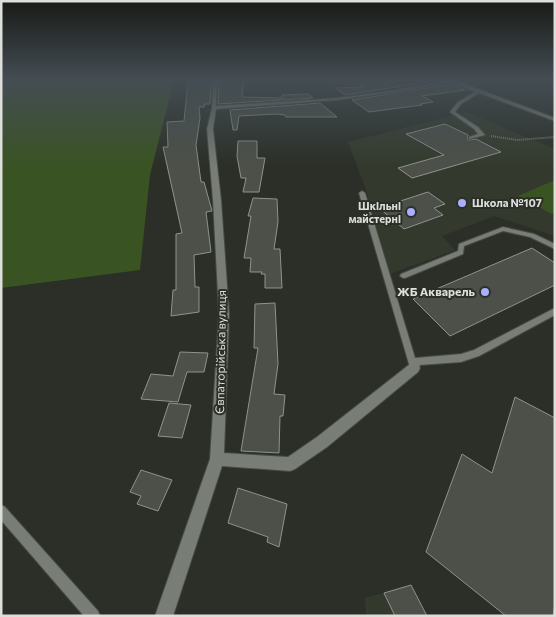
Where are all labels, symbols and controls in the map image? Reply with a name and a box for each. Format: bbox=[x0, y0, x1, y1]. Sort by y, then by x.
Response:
place label: Школа №107 bbox=[472, 196, 542, 209]
marker: Школа №107 bbox=[456, 197, 468, 209]
place label: Шкільні майстерні bbox=[348, 199, 401, 225]
marker: Шкільні майстерні bbox=[405, 206, 417, 218]
place label: ЖБ Акварель bbox=[397, 284, 476, 298]
marker: ЖБ Акварель bbox=[479, 286, 491, 298]
street label: Євпаторійська вулиця bbox=[212, 290, 228, 414]

